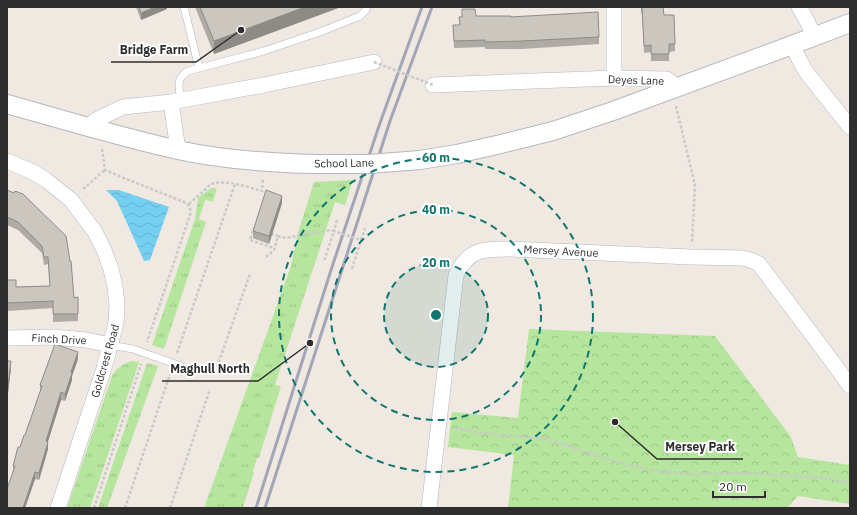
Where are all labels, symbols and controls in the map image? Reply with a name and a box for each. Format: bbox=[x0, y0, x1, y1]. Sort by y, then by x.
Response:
callout: Bridge Farm bbox=[111, 38, 196, 62]
text: Bridge Farm bbox=[120, 42, 188, 57]
street label: Deyes Lane bbox=[608, 72, 664, 88]
text: 60 m bbox=[422, 150, 450, 165]
street label: School Lane bbox=[314, 155, 374, 171]
text: 40 m bbox=[422, 202, 450, 217]
street label: Mersey Avenue bbox=[523, 242, 599, 260]
text: 20 m bbox=[422, 255, 450, 270]
centre of rings bbox=[429, 308, 443, 322]
street label: Goldcrest Road bbox=[88, 323, 122, 399]
street label: Finch Drive bbox=[31, 331, 87, 347]
callout: Maghull North bbox=[162, 357, 258, 381]
text: Maghull North bbox=[170, 361, 250, 376]
callout: Mersey Park bbox=[657, 435, 743, 459]
text: Mersey Park bbox=[665, 439, 735, 454]
scale bar bbox=[713, 473, 765, 499]
text: 20 m bbox=[719, 479, 747, 494]

